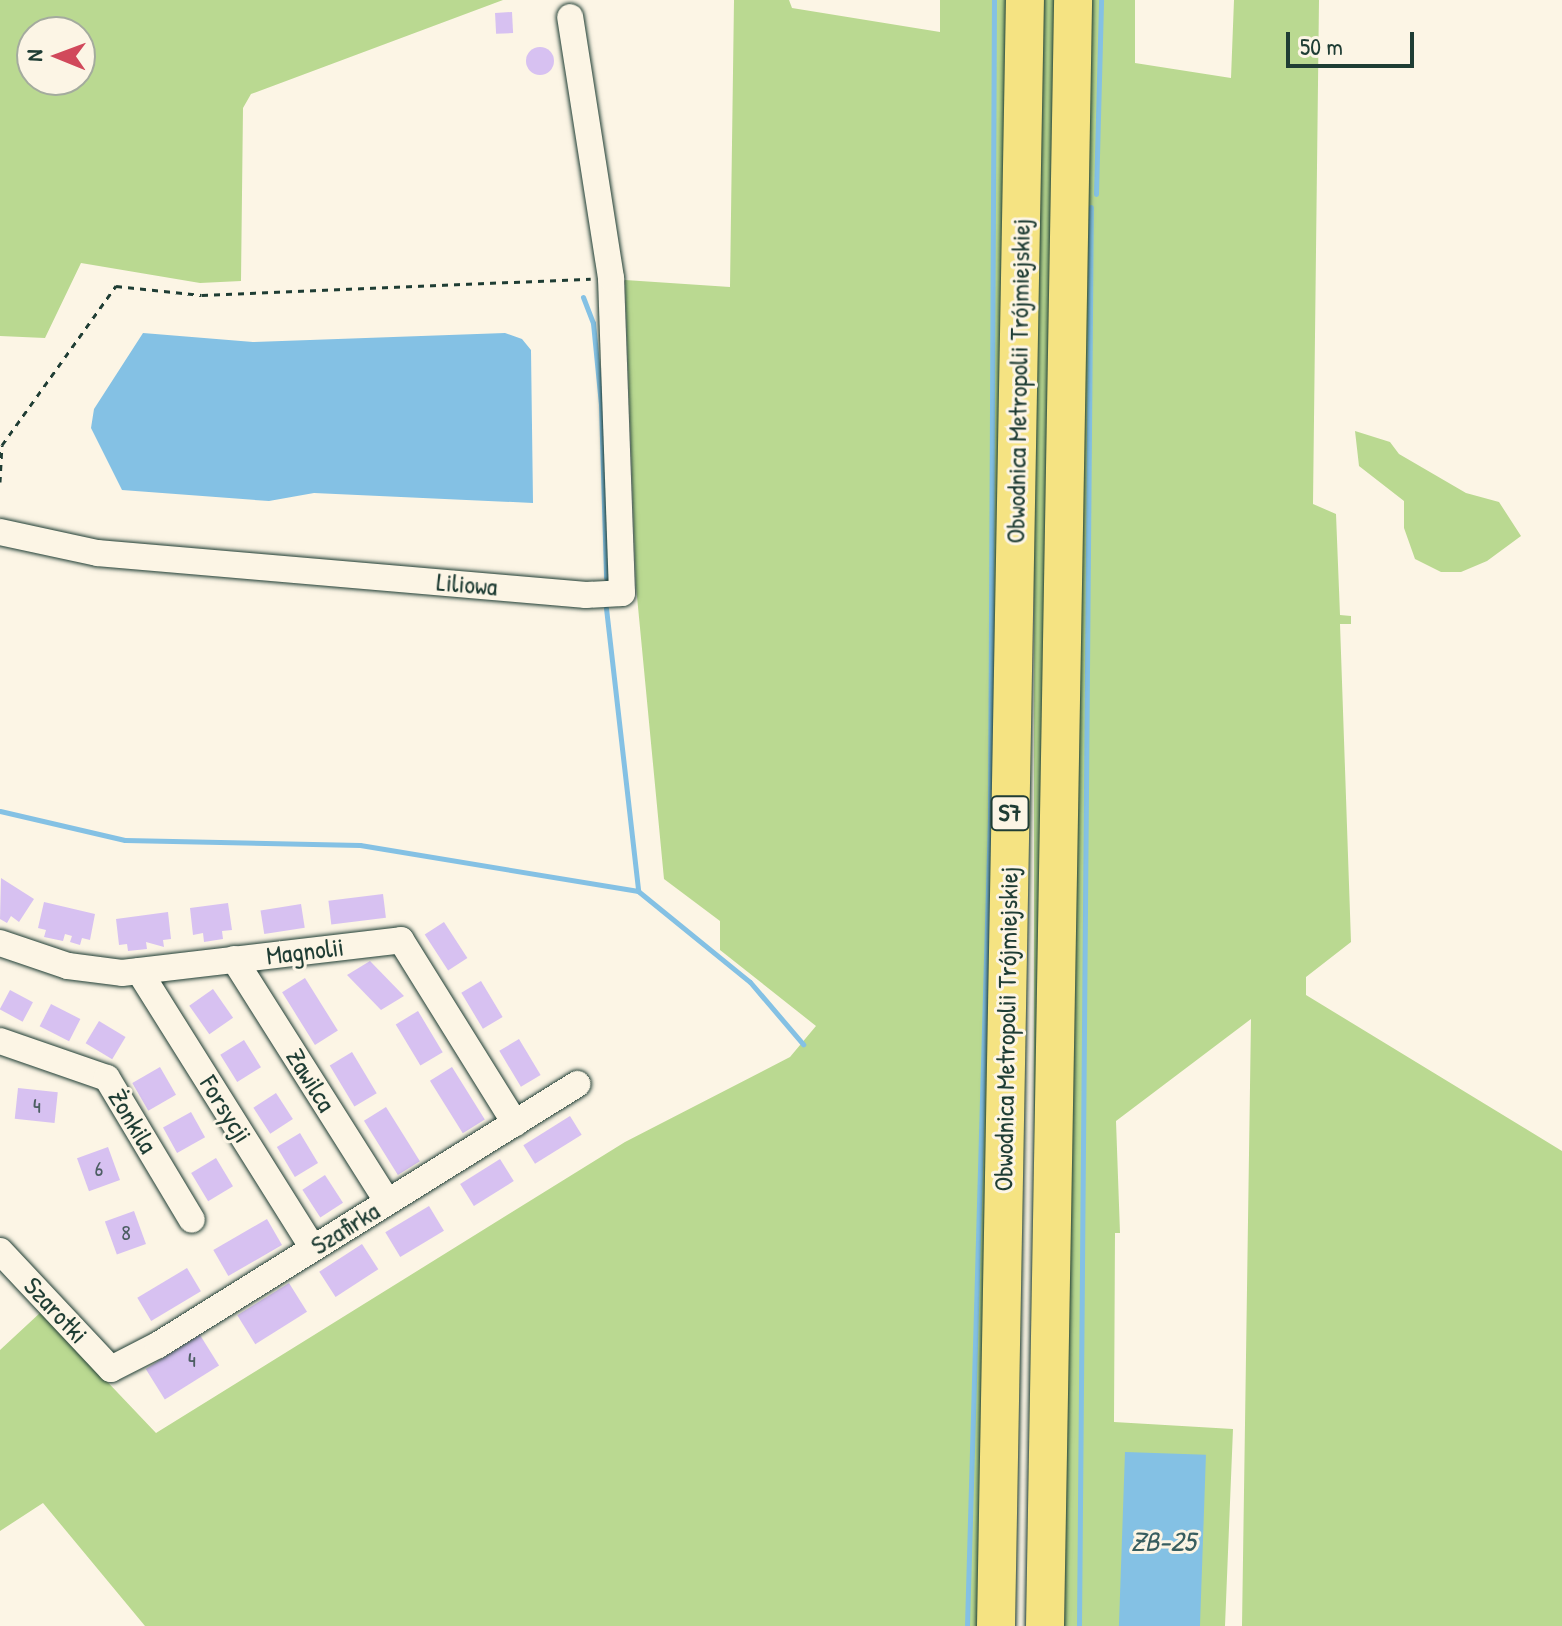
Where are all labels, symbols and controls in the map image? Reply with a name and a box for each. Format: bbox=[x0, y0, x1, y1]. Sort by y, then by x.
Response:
north arrow bbox=[16, 16, 96, 96]
scale bar bbox=[1290, 16, 1418, 66]
text: 50 m bbox=[1300, 30, 1343, 62]
text: N bbox=[19, 49, 49, 62]
street label: Obwodnica Metropolii Trójmiejskiej bbox=[1000, 218, 1036, 544]
street label: Liliowa bbox=[435, 566, 499, 602]
road number: S7 bbox=[990, 793, 1030, 833]
street label: Obwodnica Metropolii Trójmiejskiej bbox=[988, 866, 1024, 1192]
street label: Magnolii bbox=[264, 931, 346, 971]
street label: Zawilca bbox=[280, 1043, 342, 1117]
street label: Forsycji bbox=[193, 1070, 259, 1148]
street label: Żonkila bbox=[102, 1083, 164, 1159]
house number: 4 bbox=[33, 1093, 41, 1119]
house number: 6 bbox=[95, 1156, 103, 1182]
street label: Szafirka bbox=[305, 1195, 385, 1261]
house number: 8 bbox=[121, 1220, 131, 1246]
street label: Szarotki bbox=[18, 1270, 94, 1350]
house number: 4 bbox=[188, 1347, 196, 1373]
water label: ZB-25 bbox=[1131, 1524, 1195, 1558]

